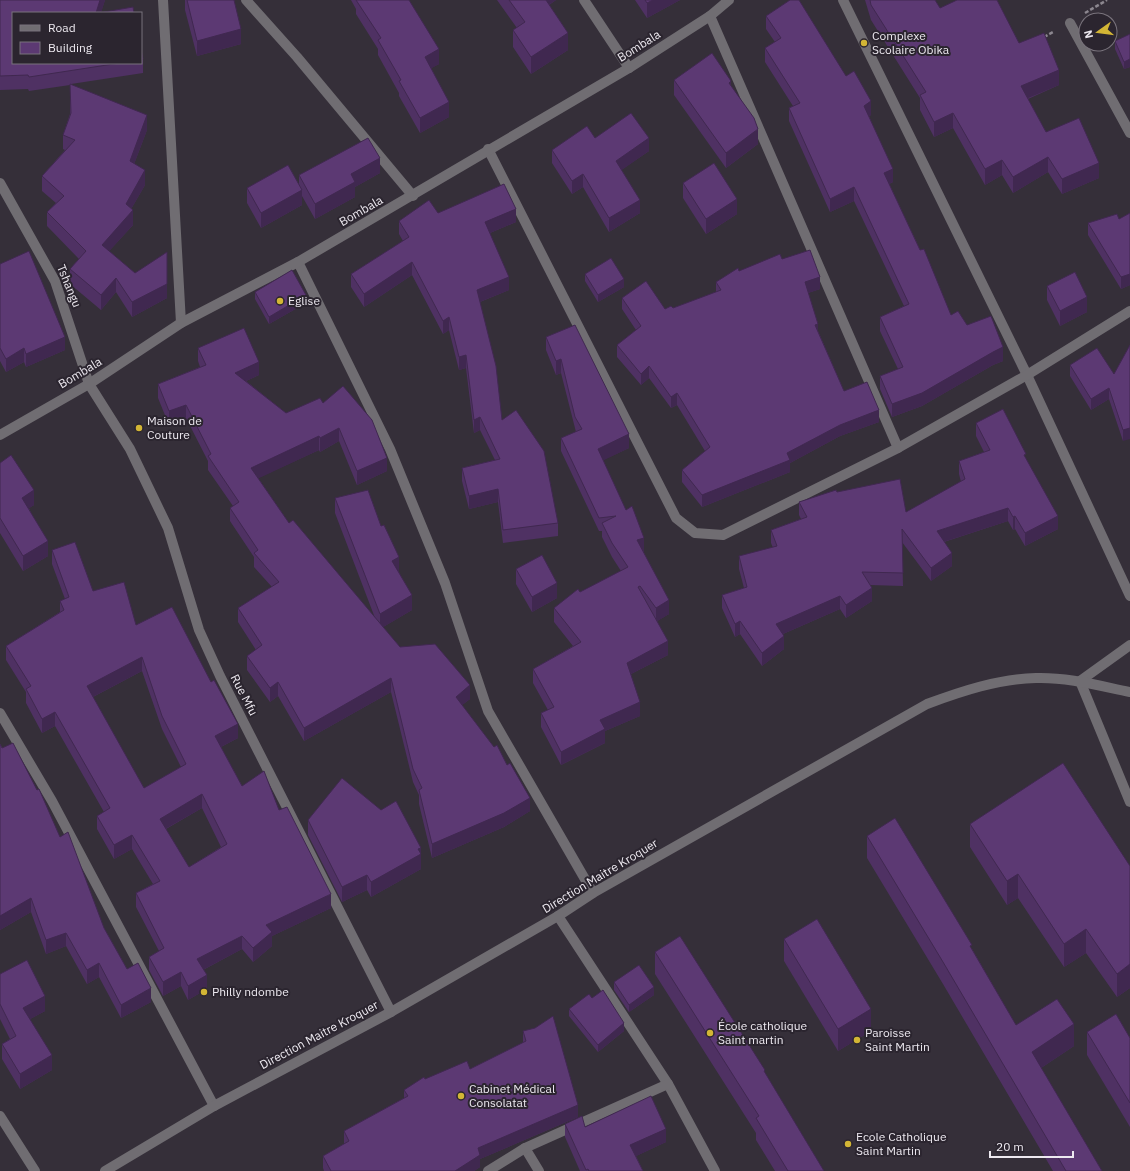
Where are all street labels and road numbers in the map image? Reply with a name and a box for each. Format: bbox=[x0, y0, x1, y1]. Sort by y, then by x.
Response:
street label: Bombala bbox=[614, 26, 664, 65]
street label: Bombala bbox=[336, 192, 386, 229]
street label: Tshangu bbox=[54, 262, 85, 309]
street label: Bombala bbox=[55, 353, 105, 391]
street label: Rue Mfu bbox=[228, 672, 261, 718]
street label: Direction Maitre Kroquer bbox=[539, 835, 661, 916]
street label: Direction Maitre Kroquer bbox=[257, 997, 381, 1072]

